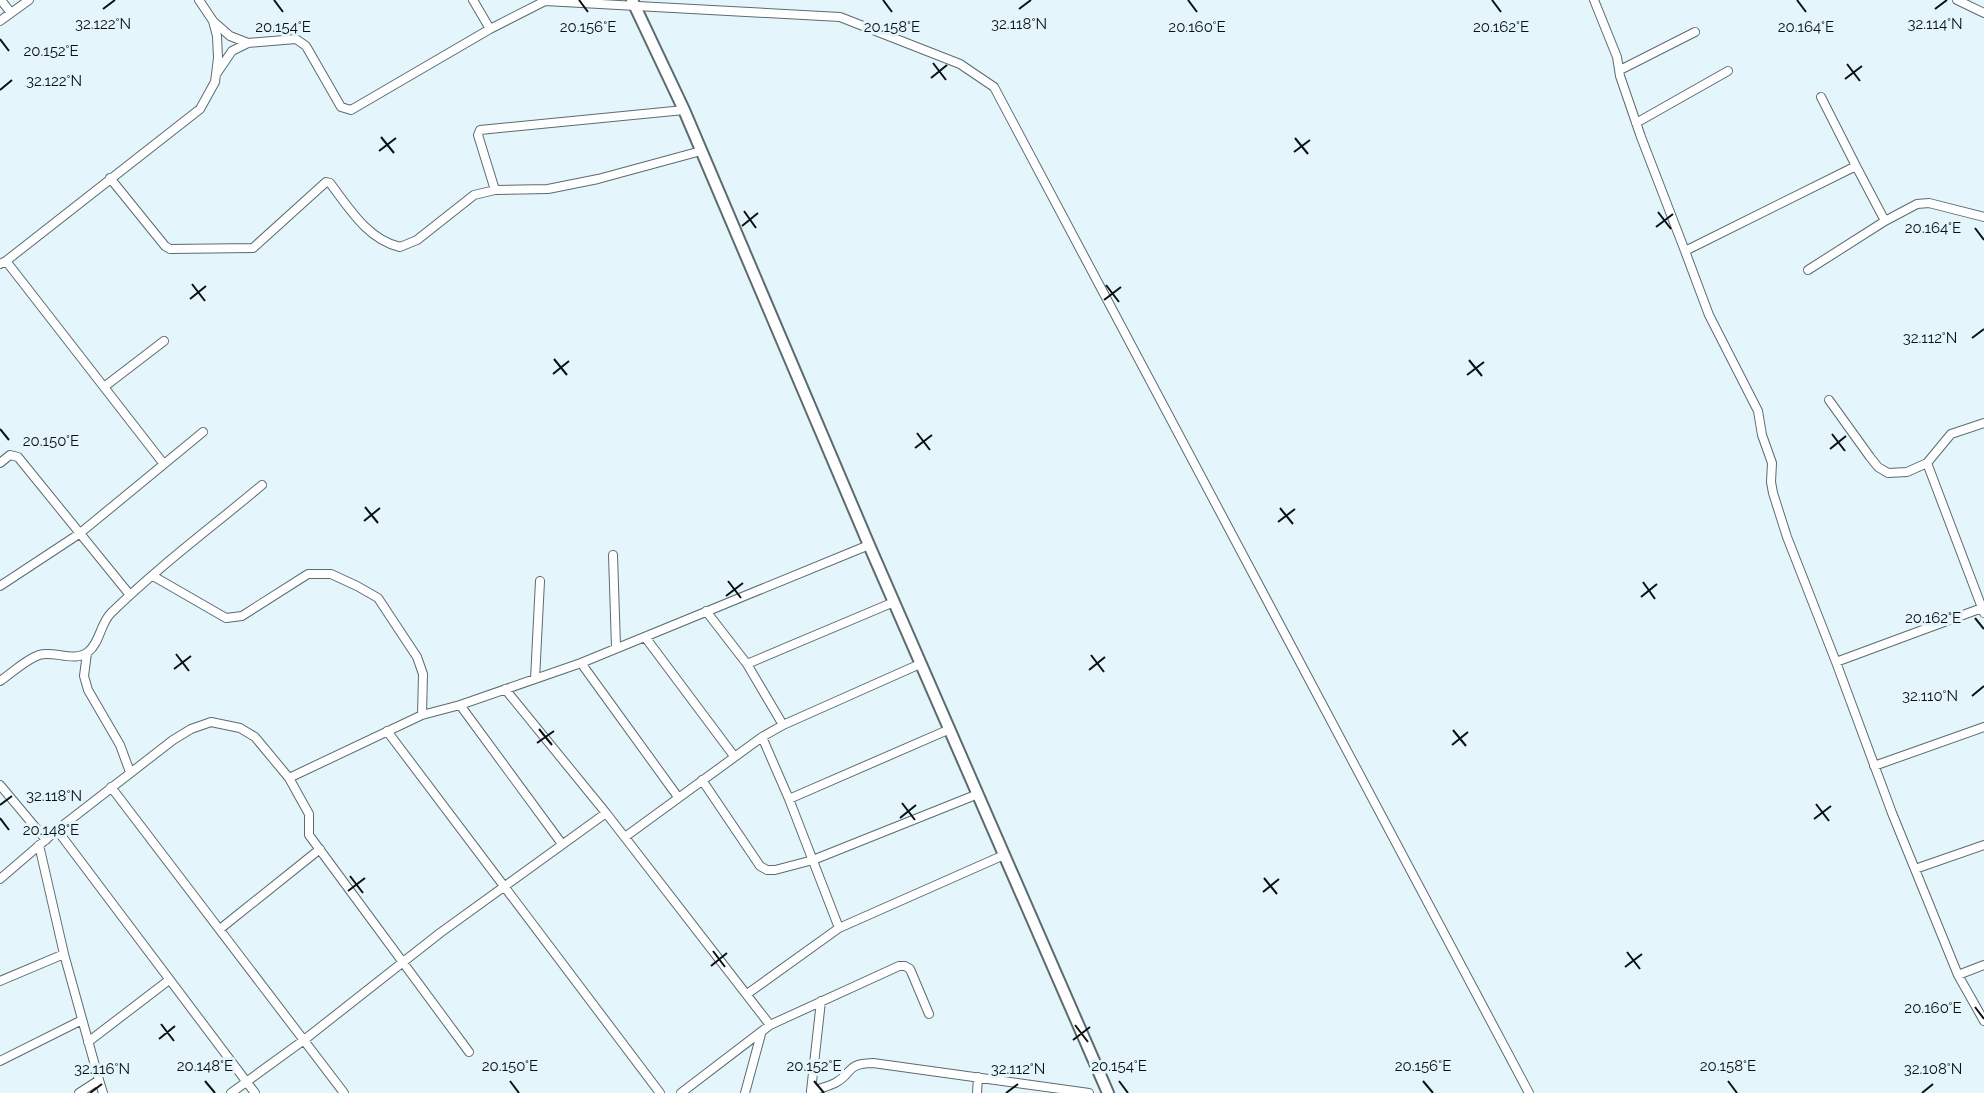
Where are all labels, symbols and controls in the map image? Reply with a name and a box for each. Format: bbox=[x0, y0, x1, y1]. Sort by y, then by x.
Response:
text: 32.122°N bbox=[75, 15, 131, 33]
text: 32.118°N bbox=[991, 15, 1047, 33]
text: 32.114°N bbox=[1907, 15, 1963, 33]
text: 20.154°E bbox=[255, 18, 311, 36]
text: 20.156°E bbox=[560, 18, 616, 36]
text: 20.158°E bbox=[864, 18, 920, 36]
text: 20.160°E bbox=[1168, 18, 1226, 36]
text: 20.162°E bbox=[1473, 18, 1529, 36]
text: 20.164°E bbox=[1778, 18, 1834, 36]
text: 20.152°E bbox=[23, 42, 79, 60]
text: 32.122°N bbox=[26, 72, 82, 90]
text: 20.164°E bbox=[1905, 219, 1961, 237]
text: 32.112°N bbox=[1903, 329, 1957, 347]
text: 20.150°E bbox=[23, 432, 79, 450]
text: 20.162°E bbox=[1905, 609, 1961, 627]
text: 32.110°N bbox=[1902, 687, 1958, 705]
text: 32.118°N bbox=[26, 787, 82, 805]
text: 20.148°E bbox=[23, 821, 79, 839]
text: 20.160°E bbox=[1904, 999, 1962, 1017]
text: 20.148°E bbox=[177, 1057, 233, 1075]
text: 20.150°E bbox=[482, 1057, 538, 1075]
text: 20.152°E bbox=[786, 1057, 842, 1075]
text: 20.154°E bbox=[1091, 1057, 1147, 1075]
text: 20.156°E bbox=[1395, 1057, 1451, 1075]
text: 20.158°E bbox=[1700, 1057, 1756, 1075]
text: 32.116°N bbox=[74, 1060, 130, 1078]
text: 32.112°N bbox=[991, 1060, 1045, 1078]
text: 32.108°N bbox=[1904, 1060, 1962, 1078]

